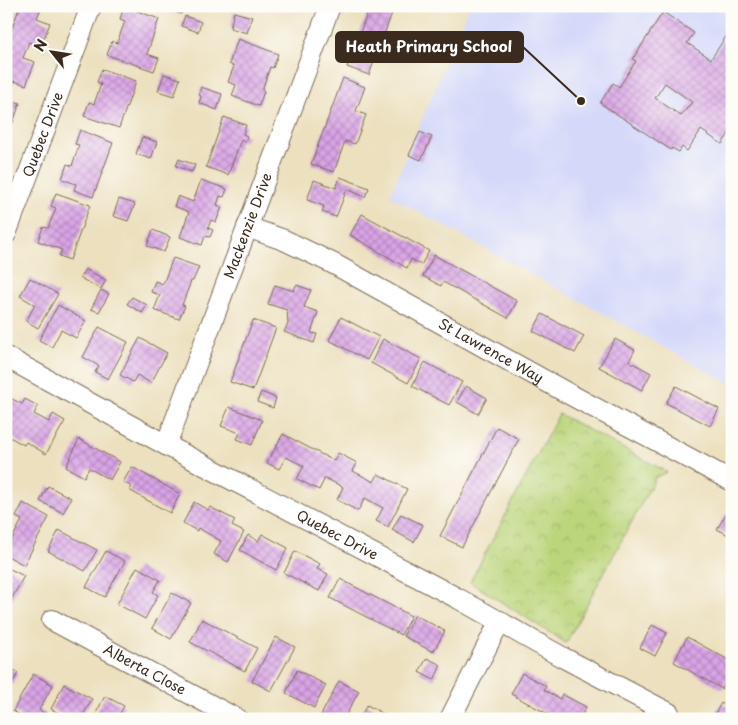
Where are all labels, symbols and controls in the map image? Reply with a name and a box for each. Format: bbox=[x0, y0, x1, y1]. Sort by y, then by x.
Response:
north arrow bbox=[28, 28, 78, 78]
callout: Heath Primary School bbox=[336, 32, 523, 62]
text: Heath Primary School bbox=[346, 34, 512, 57]
text: N bbox=[28, 35, 52, 55]
street label: Quebec Drive bbox=[17, 89, 68, 180]
street label: Mackenzie Drive bbox=[218, 170, 277, 282]
street label: St Lawrence Way bbox=[435, 313, 548, 388]
street label: Quebec Drive bbox=[293, 504, 382, 565]
street label: Alberta Close bbox=[100, 638, 190, 700]

